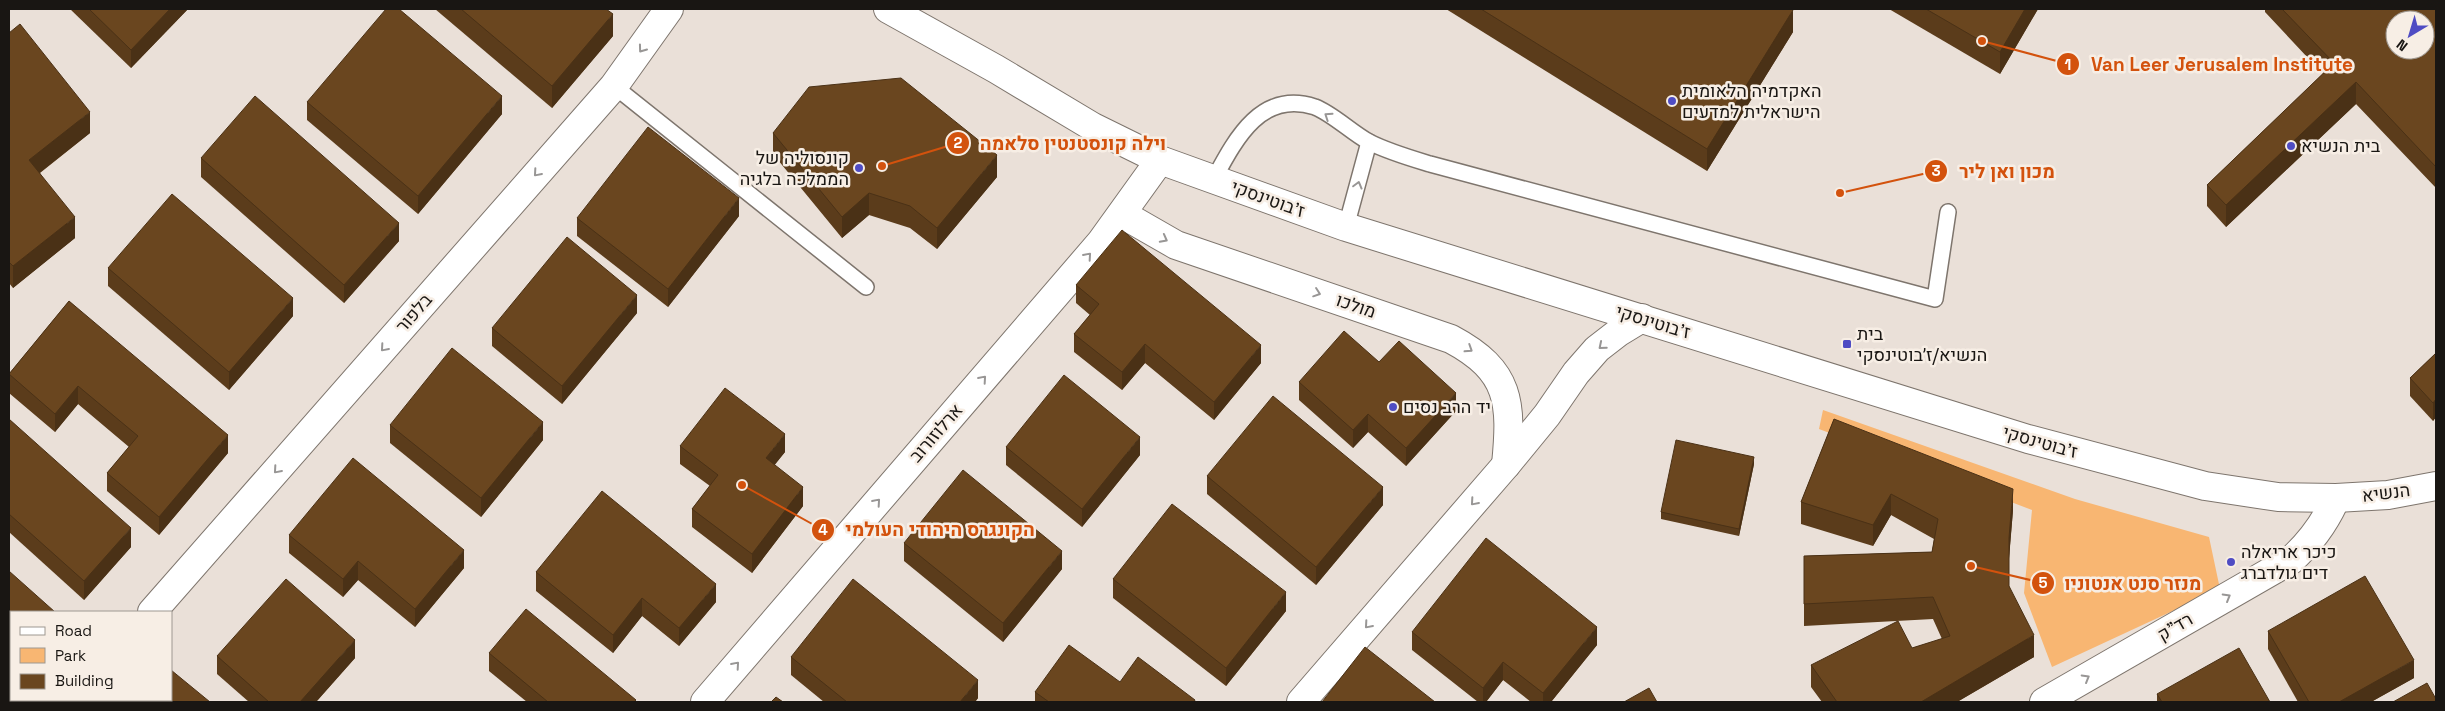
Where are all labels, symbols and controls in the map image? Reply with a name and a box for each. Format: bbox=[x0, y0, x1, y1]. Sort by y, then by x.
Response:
north arrow bbox=[2385, 10, 2435, 60]
text: N bbox=[2393, 35, 2411, 55]
one-way arrow bbox=[639, 43, 647, 52]
callout: Van Leer Jerusalem Institute bbox=[2056, 47, 2363, 81]
text: Van Leer Jerusalem Institute bbox=[2091, 52, 2353, 77]
text: 1 bbox=[2065, 55, 2071, 74]
place label: האקדמיה הלאומית הישראלית למדעים bbox=[1682, 79, 1822, 123]
marker: האקדמיה הלאומית הישראלית למדעים bbox=[1666, 95, 1678, 107]
one-way arrow bbox=[1324, 112, 1333, 122]
callout: וילה קונסטנטין סלאמה bbox=[945, 126, 1177, 160]
text: וילה קונסטנטין סלאמה bbox=[980, 131, 1166, 156]
text: 2 bbox=[954, 133, 963, 152]
place label: בית הנשיא bbox=[2301, 134, 2381, 157]
marker: בית הנשיא bbox=[2285, 140, 2297, 152]
place label: קונסוליה של הממלכה בלגיה bbox=[740, 146, 849, 190]
callout: מכון ואן ליר bbox=[1924, 154, 2064, 188]
text: מכון ואן ליר bbox=[1959, 159, 2055, 184]
text: 3 bbox=[1931, 161, 1941, 180]
marker: קונסוליה של הממלכה בלגיה bbox=[853, 162, 865, 174]
one-way arrow bbox=[534, 168, 543, 177]
street label: ז'בוטינסקי bbox=[1228, 175, 1308, 222]
one-way arrow bbox=[1353, 181, 1363, 189]
one-way arrow bbox=[1159, 233, 1168, 243]
one-way arrow bbox=[1083, 252, 1092, 261]
street label: בלפור bbox=[390, 288, 437, 337]
one-way arrow bbox=[1312, 288, 1321, 298]
street label: מולכו bbox=[1333, 288, 1379, 323]
street label: ז'בוטינסקי bbox=[1613, 299, 1693, 344]
place label: בית הנשיא/ז׳בוטינסקי bbox=[1857, 322, 1987, 366]
marker: בית הנשיא/ז׳בוטינסקי bbox=[1841, 338, 1853, 350]
one-way arrow bbox=[1598, 340, 1607, 349]
one-way arrow bbox=[381, 342, 390, 351]
one-way arrow bbox=[1464, 343, 1473, 353]
one-way arrow bbox=[977, 376, 985, 385]
place label: יד הרב נסים bbox=[1403, 395, 1491, 418]
street label: ארלוזורוב bbox=[904, 399, 967, 467]
marker: יד הרב נסים bbox=[1387, 401, 1399, 413]
street label: ז'בוטינסקי bbox=[2000, 420, 2080, 463]
one-way arrow bbox=[273, 465, 282, 474]
street label: הנשיא bbox=[2361, 478, 2411, 507]
one-way arrow bbox=[1471, 496, 1480, 505]
one-way arrow bbox=[871, 499, 880, 508]
callout: הקונגרס היהודי העולמי bbox=[810, 513, 1045, 547]
text: הקונגרס היהודי העולמי bbox=[845, 517, 1035, 542]
text: 4 bbox=[818, 520, 828, 539]
place label: כיכר אריאלה דים גולדברג bbox=[2241, 540, 2336, 584]
marker: כיכר אריאלה דים גולדברג bbox=[2225, 556, 2237, 568]
callout: מנזר סנט אנטוניו bbox=[2030, 566, 2212, 600]
text: מנזר סנט אנטוניו bbox=[2065, 571, 2201, 596]
text: 5 bbox=[2038, 573, 2048, 592]
one-way arrow bbox=[2221, 593, 2230, 603]
street label: רד"ק bbox=[2153, 607, 2197, 646]
legend bbox=[10, 611, 172, 701]
one-way arrow bbox=[1365, 619, 1374, 628]
text: Road bbox=[55, 621, 92, 640]
text: Park bbox=[55, 646, 86, 665]
one-way arrow bbox=[731, 662, 740, 671]
text: Building bbox=[55, 671, 114, 690]
one-way arrow bbox=[2080, 674, 2089, 684]

